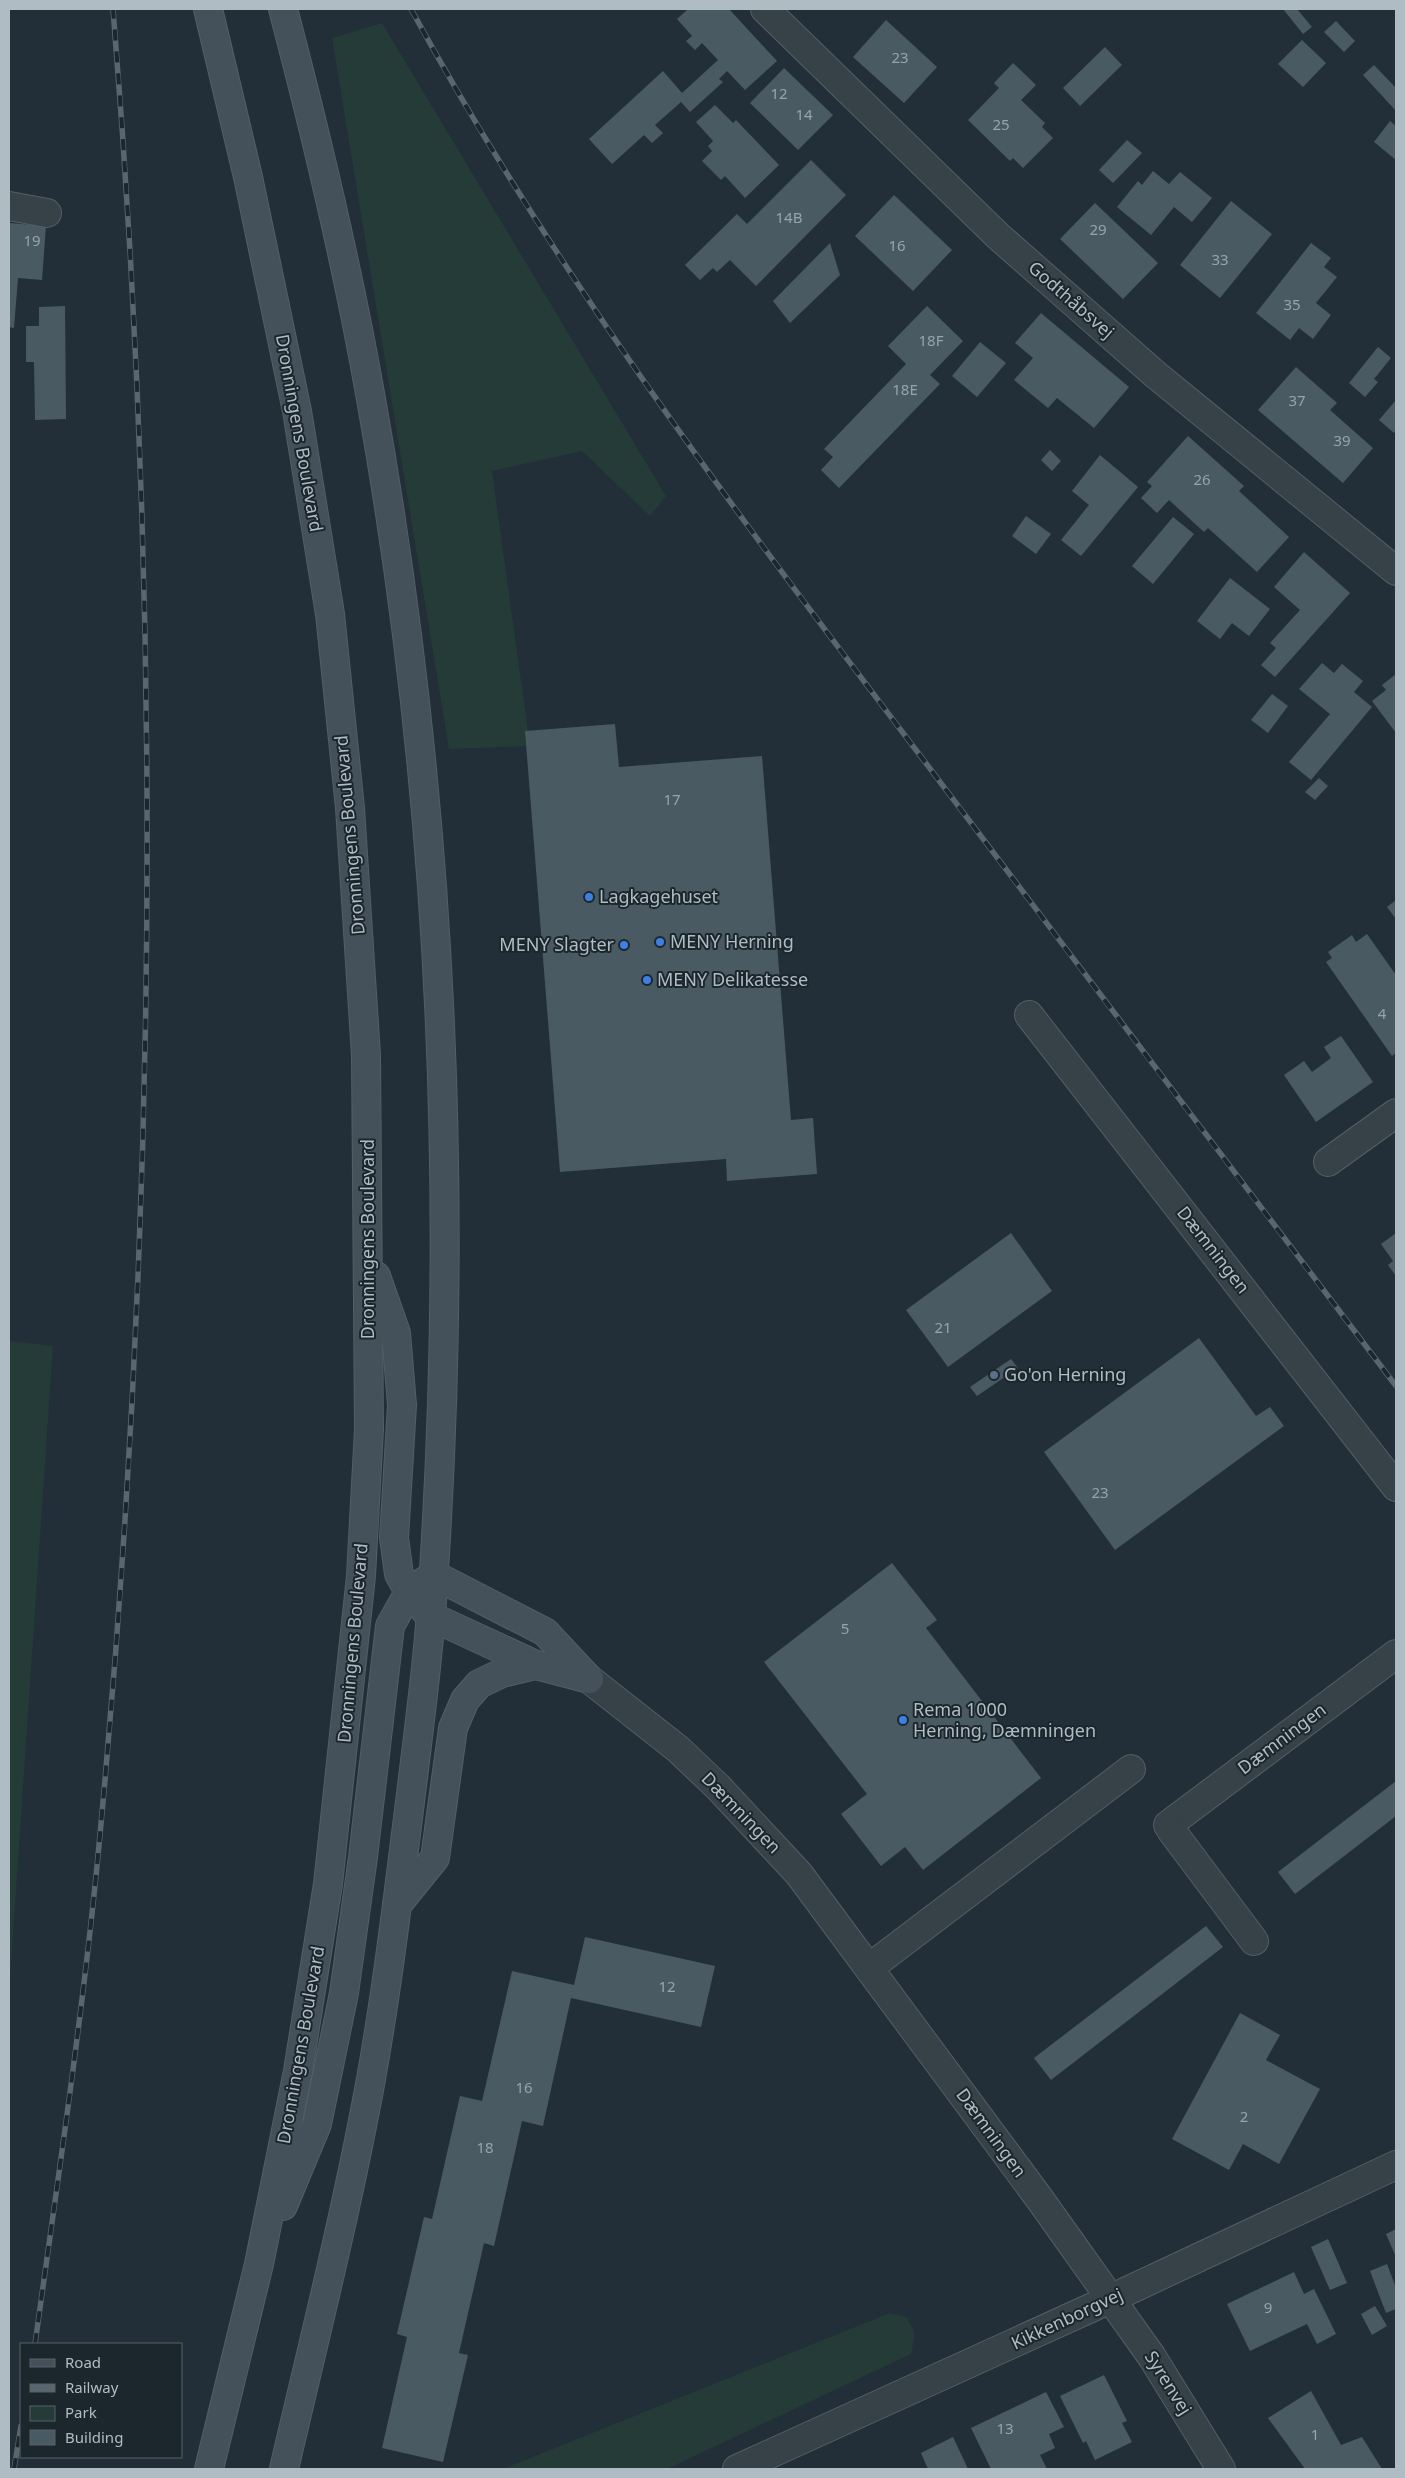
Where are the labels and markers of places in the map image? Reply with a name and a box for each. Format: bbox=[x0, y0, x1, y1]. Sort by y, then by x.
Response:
place label: Lagkagehuset bbox=[599, 884, 719, 908]
marker: Lagkagehuset bbox=[583, 891, 595, 903]
place label: MENY Herning bbox=[670, 929, 794, 953]
place label: MENY Slagter bbox=[499, 932, 615, 956]
marker: MENY Herning bbox=[654, 936, 666, 948]
marker: MENY Slagter bbox=[618, 939, 630, 951]
place label: MENY Delikatesse bbox=[657, 967, 808, 991]
marker: MENY Delikatesse bbox=[641, 974, 653, 986]
place label: Go'on Herning bbox=[1004, 1362, 1126, 1386]
marker: Go'on Herning bbox=[988, 1369, 1000, 1381]
place label: Rema 1000 Herning, Dæmningen bbox=[913, 1697, 1096, 1742]
marker: Rema 1000 Herning, Dæmningen bbox=[897, 1714, 909, 1726]

